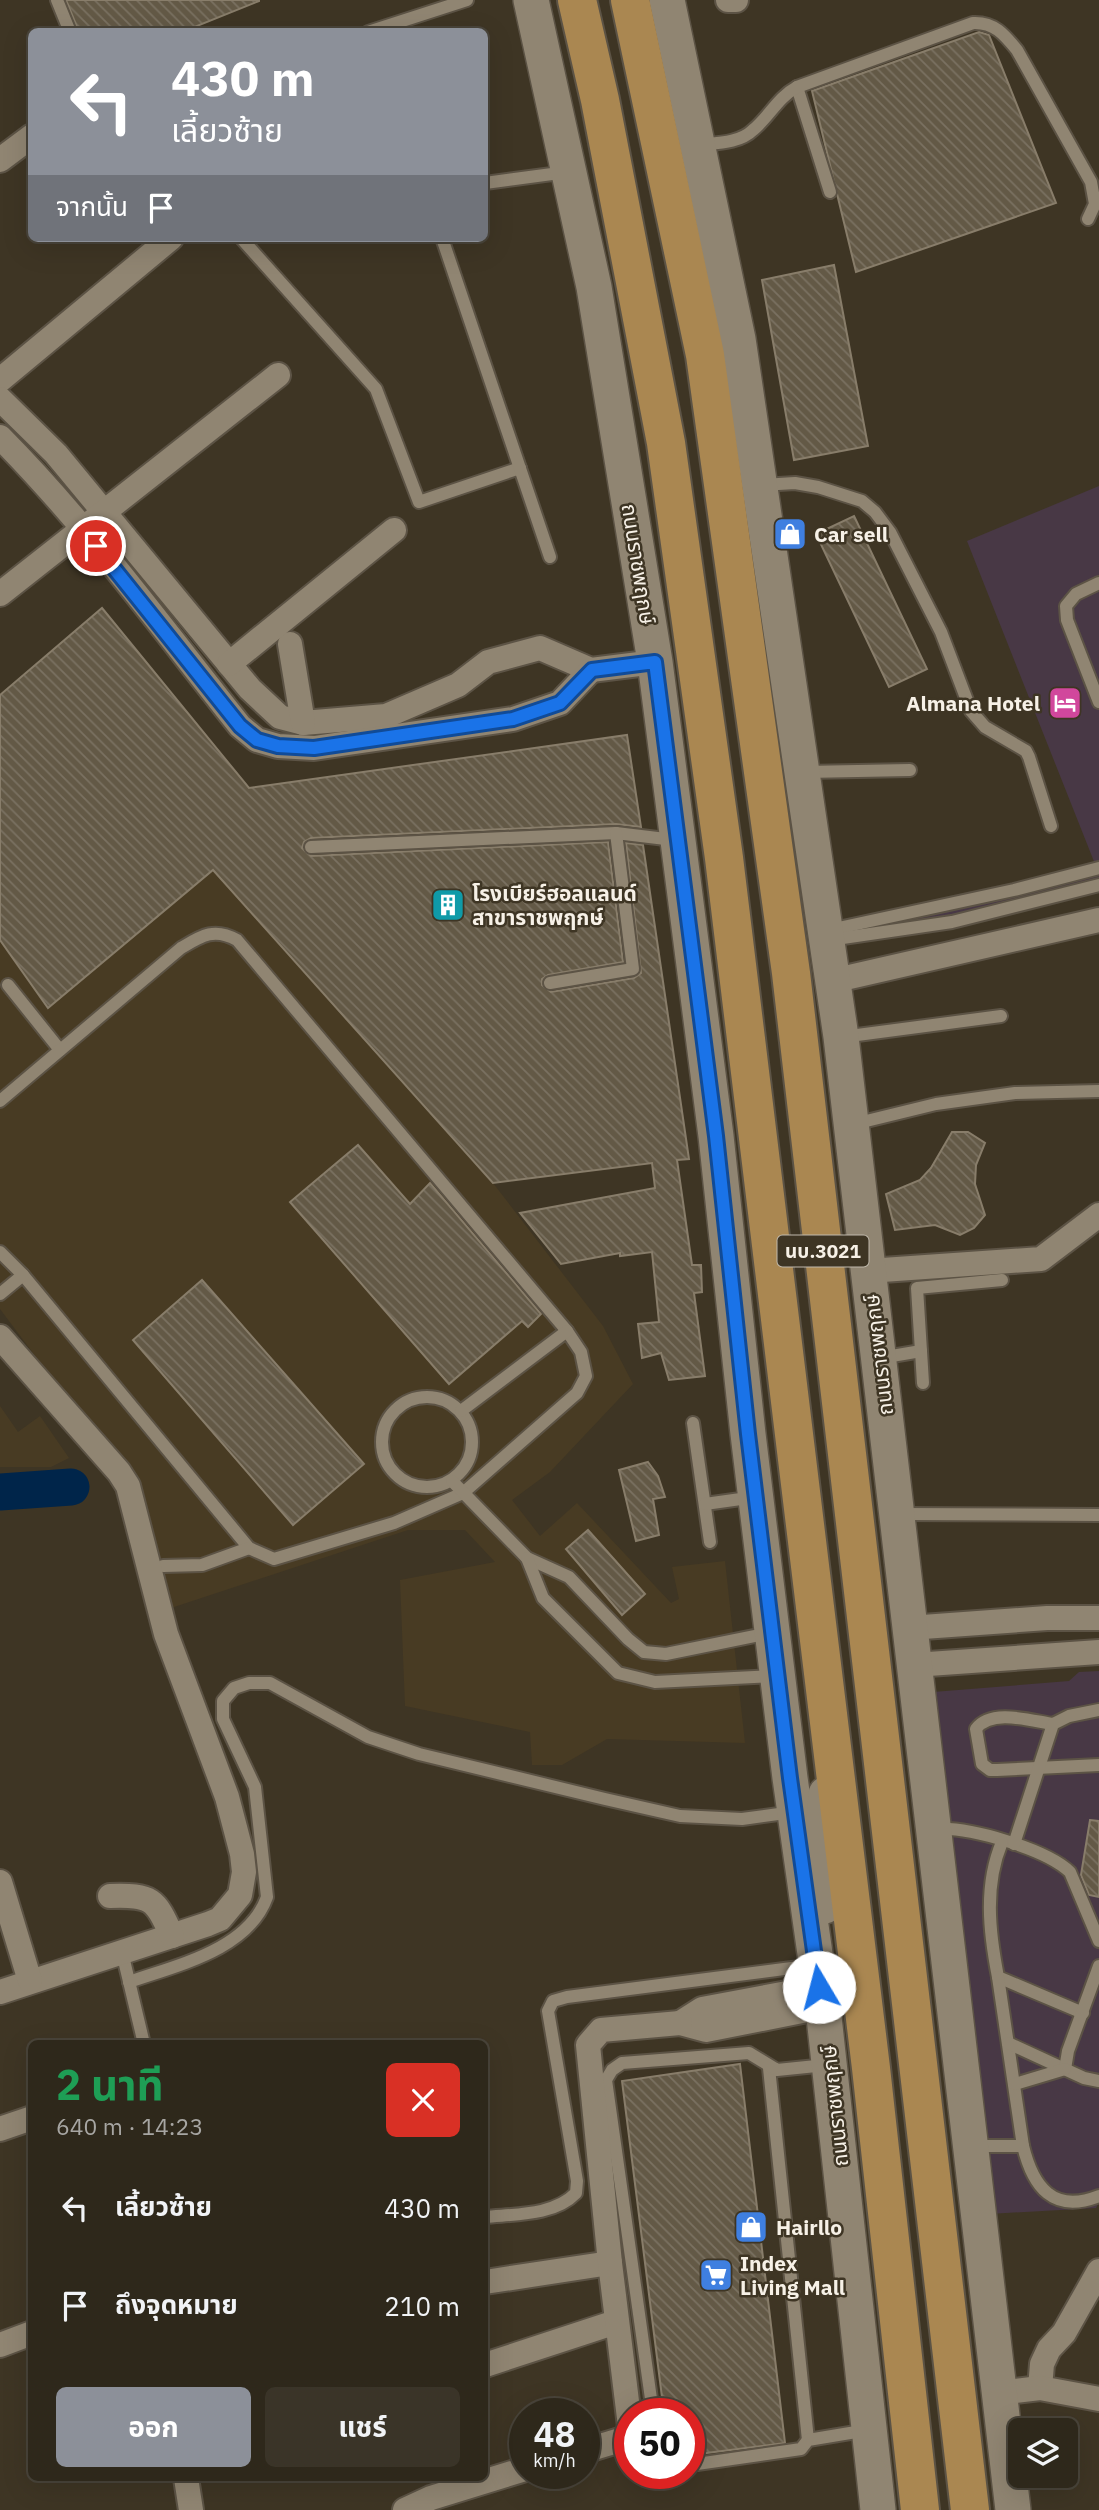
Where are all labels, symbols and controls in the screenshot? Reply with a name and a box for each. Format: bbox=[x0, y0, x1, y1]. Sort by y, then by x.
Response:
text: 430 m bbox=[171, 46, 315, 109]
icon: left bbox=[56, 56, 147, 147]
text: เลี้ยวซ้าย bbox=[171, 109, 283, 151]
text: จากนั้น bbox=[56, 189, 128, 223]
icon: arrive bbox=[142, 189, 180, 227]
street label: ถนนราชพฤกษ์ bbox=[616, 502, 662, 626]
shop icon: Car sell bbox=[771, 515, 809, 553]
pin bbox=[66, 516, 126, 576]
place label: Car sell bbox=[814, 520, 888, 548]
icon: arrive bbox=[77, 527, 115, 565]
hotel icon: Almana Hotel bbox=[1046, 684, 1084, 722]
place label: Almana Hotel bbox=[906, 689, 1040, 717]
place label: โรงเบียร์ฮอลแลนด์ สาขาราชพฤกษ์ bbox=[472, 879, 637, 931]
building icon: โรงเบียร์ฮอลแลนด์ สาขาราชพฤกษ์ bbox=[429, 886, 467, 924]
road number: นบ.3021 bbox=[778, 1236, 868, 1266]
street label: ถนนราชพฤกษ์ bbox=[857, 1293, 899, 1417]
position arrow bbox=[782, 1950, 856, 2024]
street label: ถนนราชพฤกษ์ bbox=[814, 2044, 854, 2168]
text: 2 นาที bbox=[56, 2057, 164, 2112]
button: close bbox=[386, 2063, 460, 2137]
text: 640 m · 14:23 bbox=[56, 2111, 203, 2141]
icon: left bbox=[56, 2189, 94, 2227]
text: เลี้ยวซ้าย bbox=[115, 2189, 212, 2223]
text: 430 m bbox=[384, 2191, 460, 2225]
shop icon: Hairllo bbox=[732, 2208, 770, 2246]
place label: Hairllo bbox=[776, 2213, 842, 2241]
place label: Index Living Mall bbox=[740, 2249, 845, 2301]
supermarket icon: Index Living Mall bbox=[697, 2256, 735, 2294]
icon: arrive bbox=[56, 2287, 94, 2325]
text: ถึงจุดหมาย bbox=[115, 2287, 238, 2321]
text: 210 m bbox=[384, 2289, 460, 2323]
button: ออก bbox=[56, 2387, 251, 2467]
button: แชร์ bbox=[265, 2387, 460, 2467]
speed limit sign: 50 bbox=[614, 2398, 705, 2489]
text: 48 bbox=[533, 2411, 576, 2457]
map controls bbox=[1008, 2418, 1078, 2488]
button: layers bbox=[1008, 2418, 1078, 2488]
text: km/h bbox=[533, 2449, 576, 2472]

